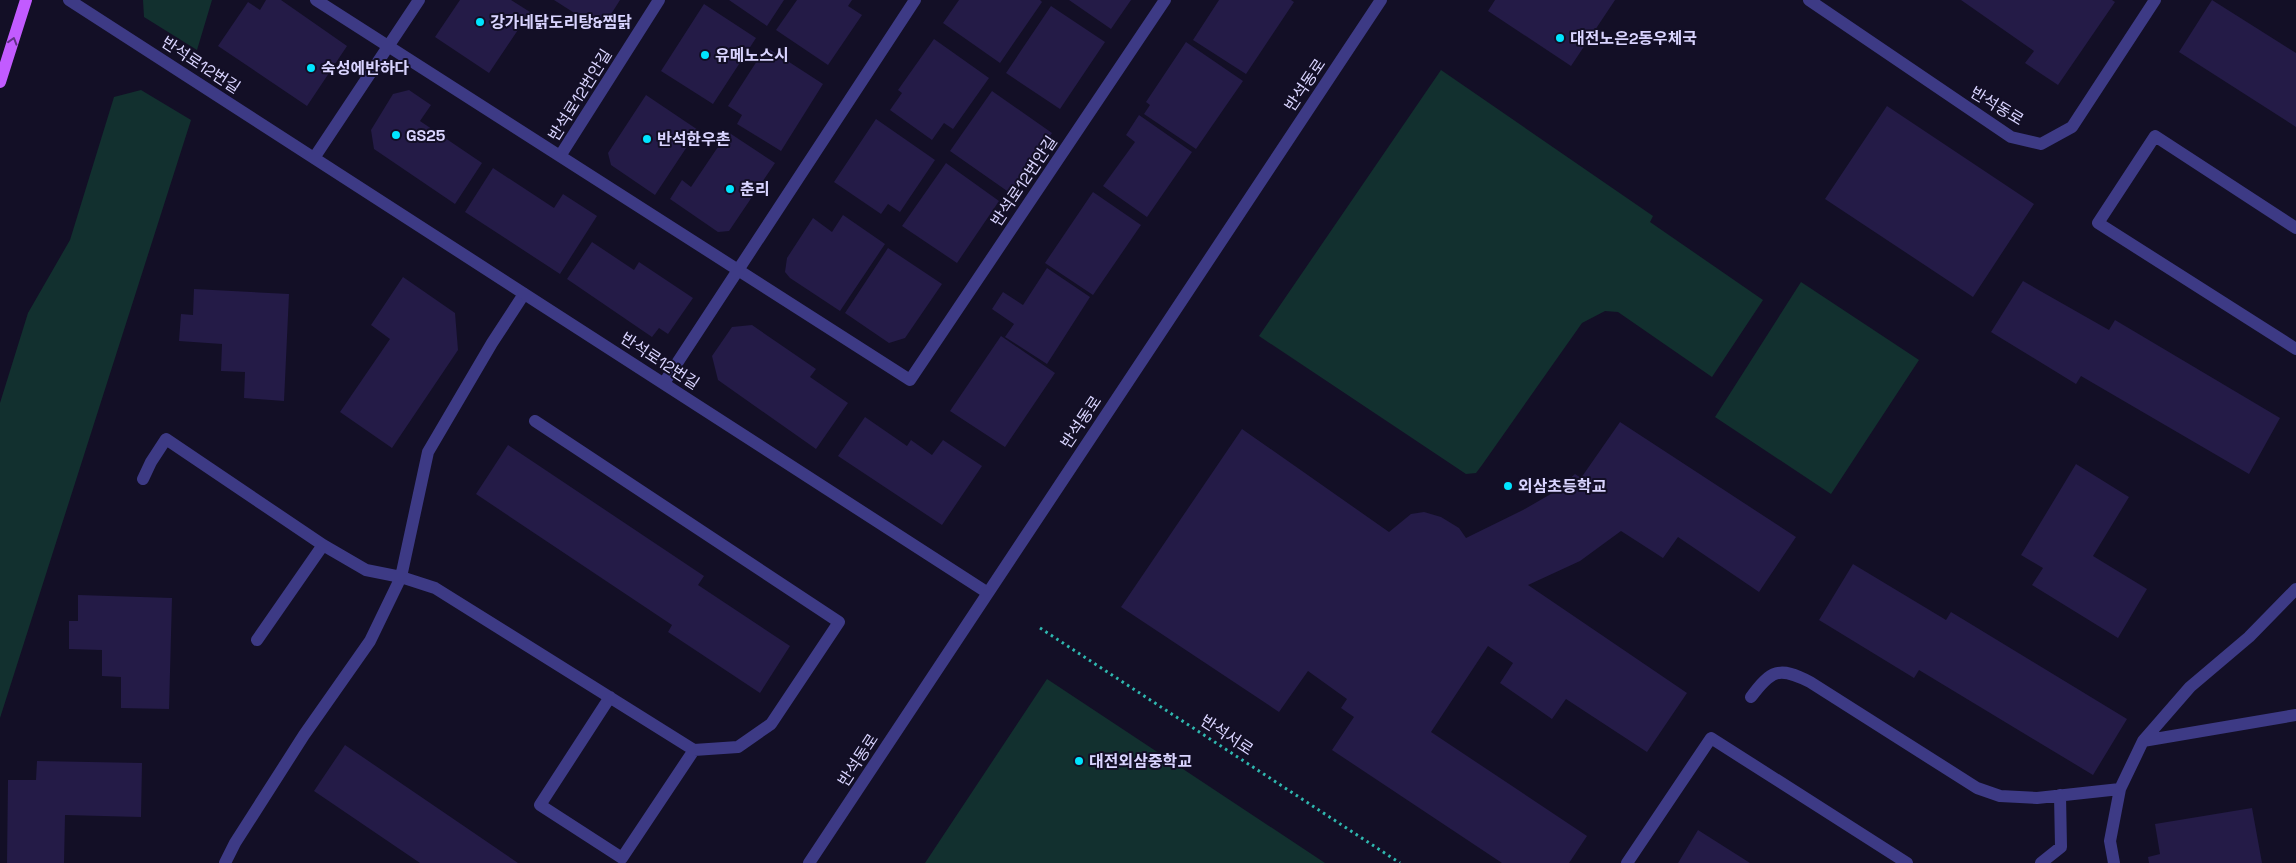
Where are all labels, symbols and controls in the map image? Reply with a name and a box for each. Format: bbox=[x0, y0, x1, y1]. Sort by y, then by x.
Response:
place label: 강가네닭도리탕&찜닭 bbox=[490, 12, 632, 33]
marker: 강가네닭도리탕&찜닭 bbox=[474, 16, 486, 28]
place label: 대전노은2동우체국 bbox=[1570, 28, 1697, 49]
street label: 반석로12번길 bbox=[158, 32, 244, 98]
marker: 대전노은2동우체국 bbox=[1554, 32, 1566, 44]
one-way arrow bbox=[7, 37, 17, 45]
street label: 반석로12번안길 bbox=[543, 45, 617, 145]
place label: 유메노스시 bbox=[715, 45, 789, 66]
marker: 유메노스시 bbox=[699, 49, 711, 61]
street label: 반석동로 bbox=[1280, 54, 1330, 115]
place label: 숙성에반하다 bbox=[321, 58, 410, 79]
marker: 숙성에반하다 bbox=[305, 62, 317, 74]
street label: 반석동로 bbox=[1966, 82, 2028, 130]
place label: GS25 bbox=[406, 125, 446, 146]
marker: GS25 bbox=[390, 129, 402, 141]
place label: 반석한우촌 bbox=[657, 129, 731, 150]
street label: 반석로12번안길 bbox=[986, 132, 1062, 230]
marker: 반석한우촌 bbox=[641, 133, 653, 145]
place label: 춘리 bbox=[740, 179, 769, 200]
marker: 춘리 bbox=[724, 183, 736, 195]
street label: 반석로12번길 bbox=[617, 328, 703, 394]
street label: 반석동로 bbox=[1056, 391, 1106, 452]
place label: 외삼초등학교 bbox=[1518, 476, 1607, 497]
marker: 외삼초등학교 bbox=[1502, 480, 1514, 492]
street label: 반석서로 bbox=[1197, 710, 1258, 760]
street label: 반석동로 bbox=[833, 729, 883, 790]
place label: 대전외삼중학교 bbox=[1089, 751, 1192, 772]
marker: 대전외삼중학교 bbox=[1073, 755, 1085, 767]

